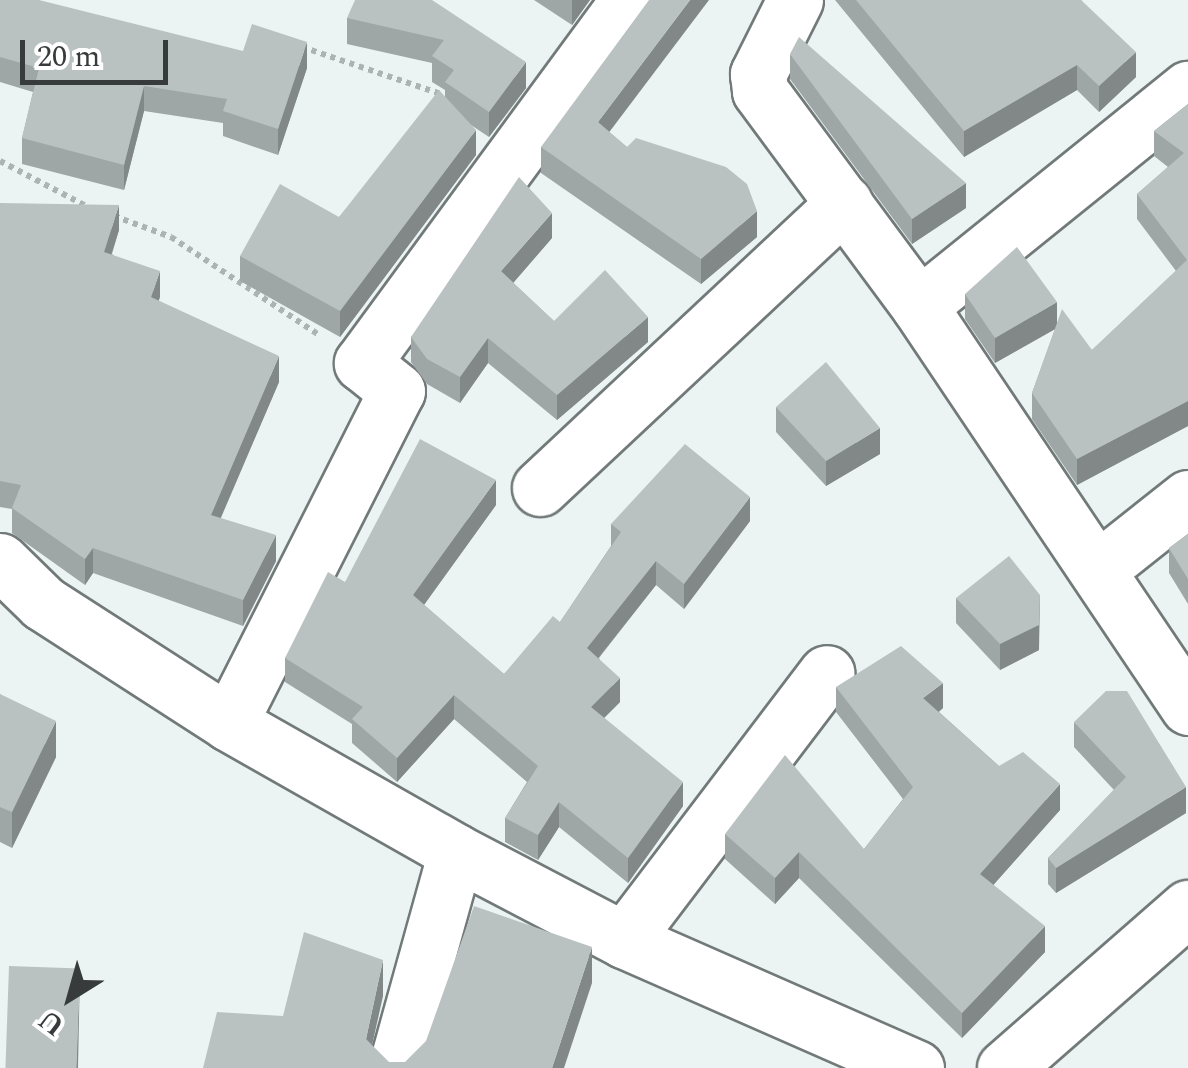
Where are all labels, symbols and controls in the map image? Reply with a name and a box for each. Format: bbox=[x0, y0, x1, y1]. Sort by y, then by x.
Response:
scale bar bbox=[25, 20, 172, 82]
text: 20 m bbox=[37, 34, 100, 80]
north arrow bbox=[20, 948, 120, 1048]
text: U bbox=[29, 998, 74, 1047]

